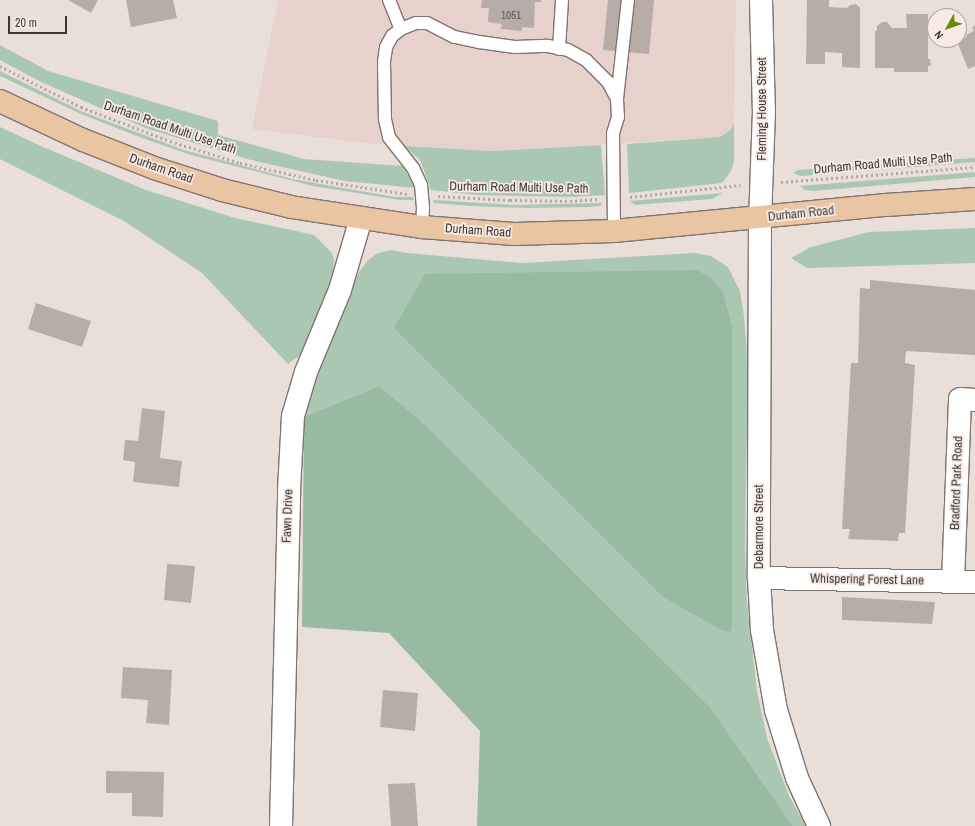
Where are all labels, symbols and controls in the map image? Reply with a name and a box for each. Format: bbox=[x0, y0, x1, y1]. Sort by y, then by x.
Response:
scale bar bbox=[10, 8, 69, 34]
house number: 1051 bbox=[501, 8, 521, 22]
north arrow bbox=[927, 8, 967, 48]
text: 20 m bbox=[15, 15, 37, 31]
text: N bbox=[931, 28, 946, 42]
street label: Fleming House Street bbox=[754, 57, 770, 161]
street label: Durham Road Multi Use Path bbox=[102, 98, 238, 158]
street label: Durham Road Multi Use Path bbox=[813, 150, 953, 178]
street label: Durham Road bbox=[127, 151, 195, 187]
street label: Durham Road Multi Use Path bbox=[449, 179, 589, 197]
street label: Durham Road bbox=[767, 203, 835, 225]
street label: Durham Road bbox=[444, 221, 512, 241]
street label: Bradford Park Road bbox=[948, 436, 966, 530]
street label: Debarmore Street bbox=[751, 485, 767, 569]
street label: Fawn Drive bbox=[279, 489, 297, 543]
street label: Whispering Forest Lane bbox=[810, 571, 924, 589]

